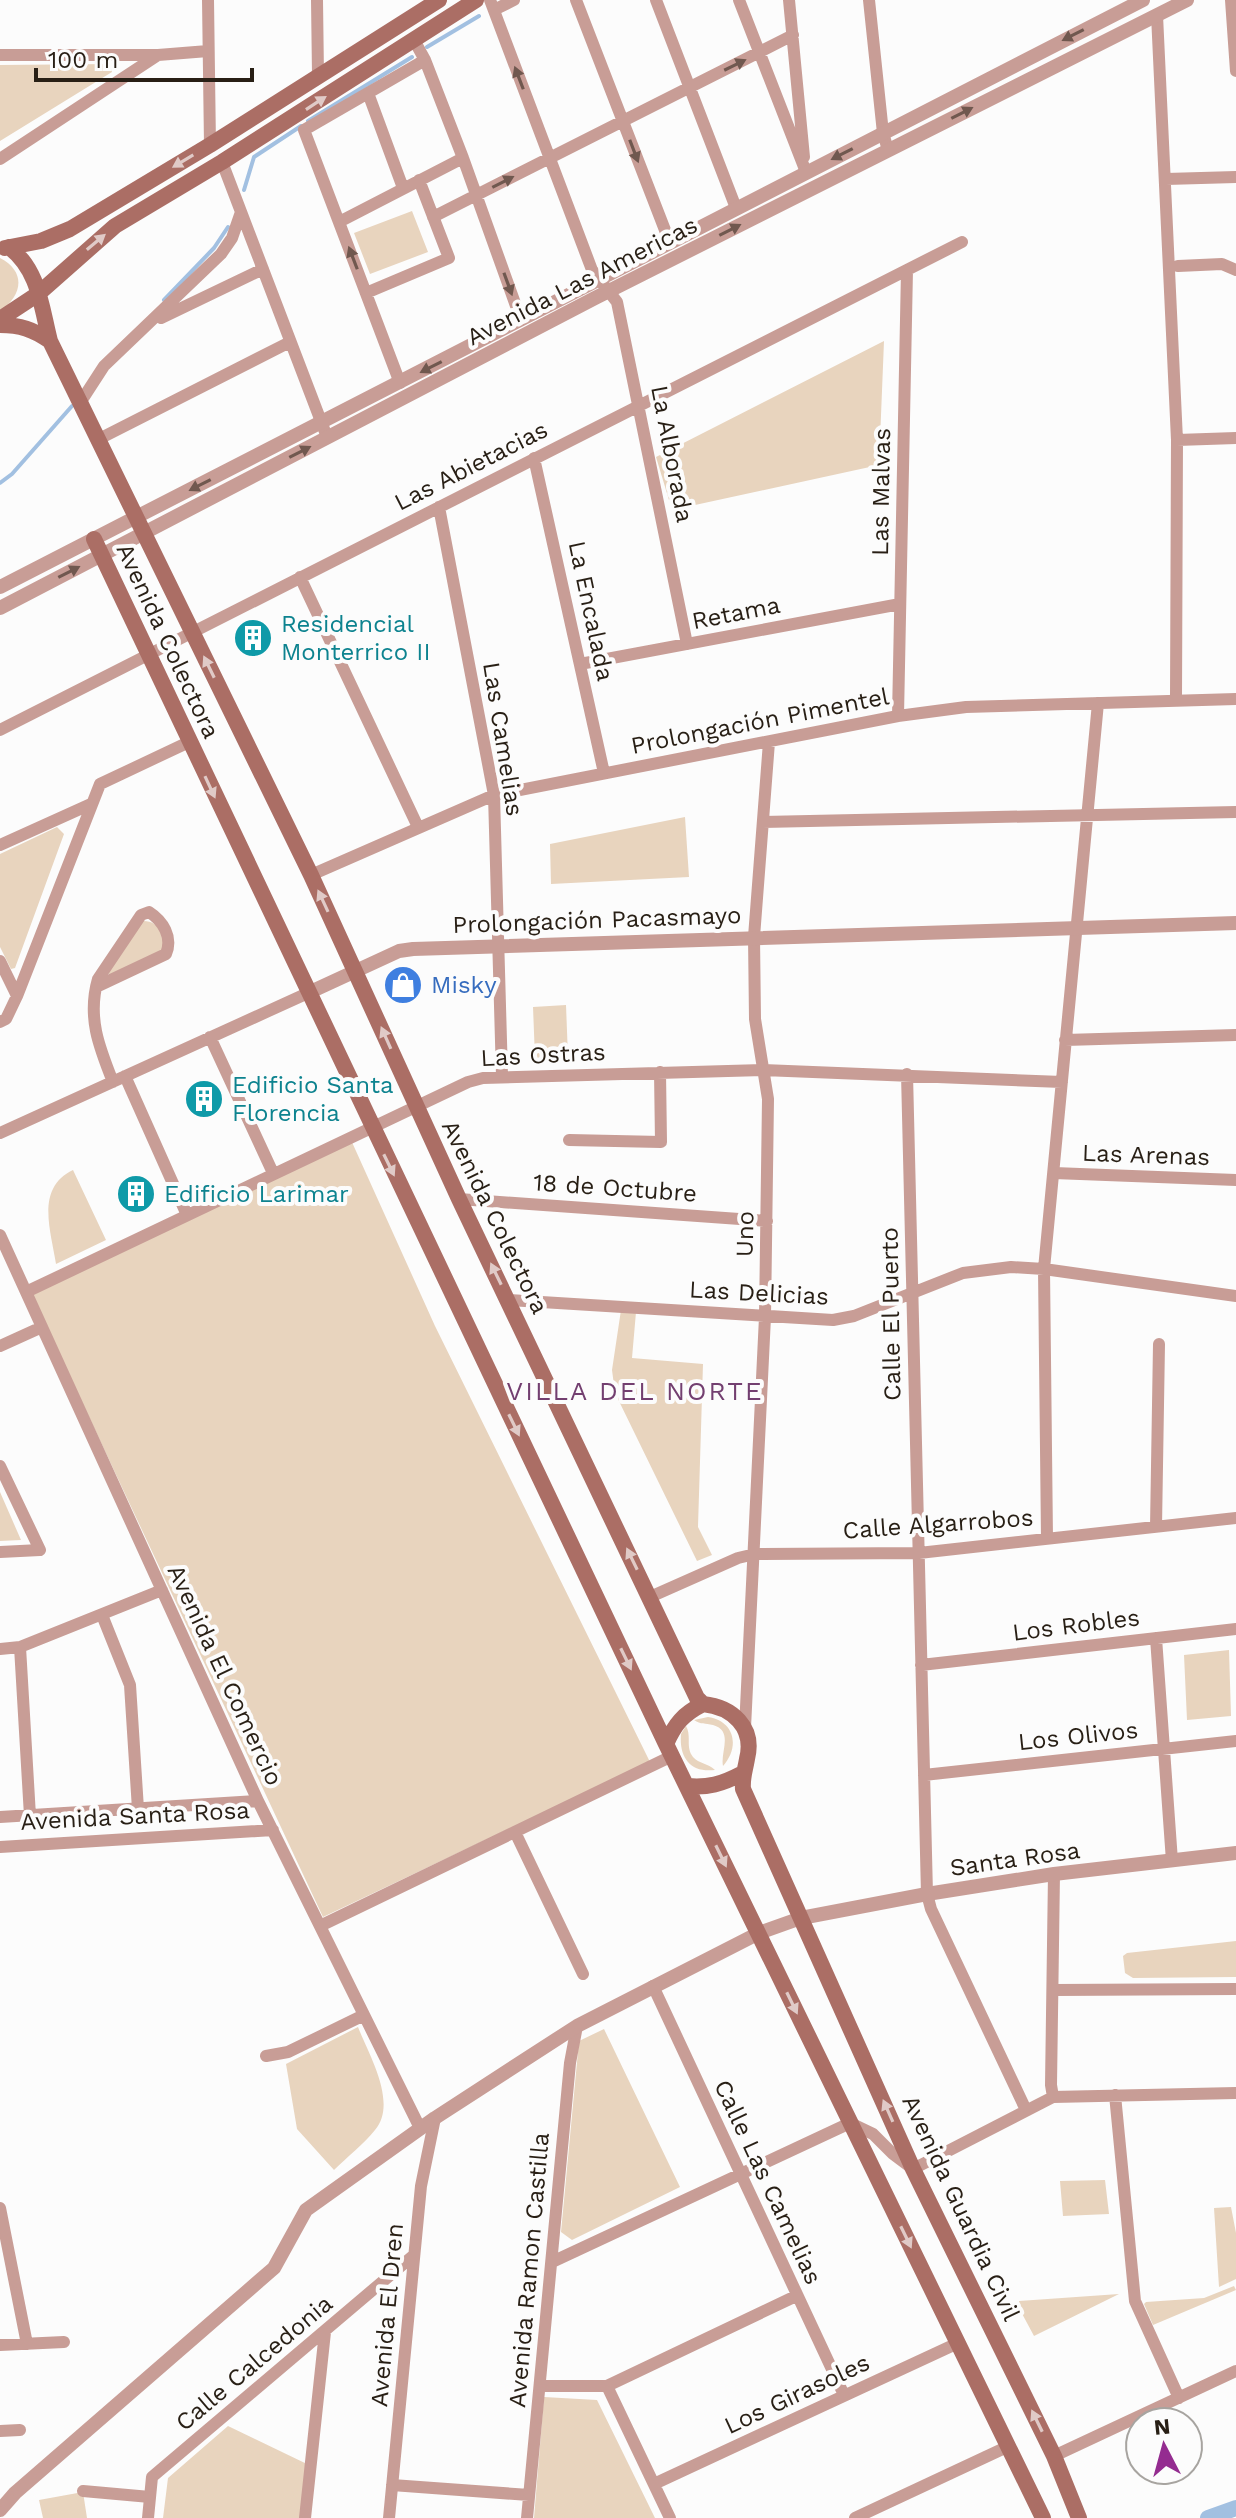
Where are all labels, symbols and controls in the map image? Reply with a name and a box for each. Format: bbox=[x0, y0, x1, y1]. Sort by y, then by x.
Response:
one-way arrow bbox=[1062, 29, 1085, 42]
scale bar bbox=[36, 32, 252, 82]
text: 100 m bbox=[48, 46, 118, 74]
one-way arrow bbox=[723, 58, 746, 72]
one-way arrow bbox=[512, 66, 525, 90]
one-way arrow bbox=[305, 96, 327, 110]
one-way arrow bbox=[951, 106, 974, 119]
one-way arrow bbox=[628, 139, 641, 163]
one-way arrow bbox=[830, 147, 853, 160]
one-way arrow bbox=[172, 154, 194, 168]
one-way arrow bbox=[491, 175, 514, 189]
street label: Avenida Las Americas bbox=[462, 211, 702, 351]
one-way arrow bbox=[719, 223, 742, 237]
one-way arrow bbox=[86, 234, 106, 251]
one-way arrow bbox=[346, 245, 359, 269]
one-way arrow bbox=[503, 272, 515, 296]
one-way arrow bbox=[420, 360, 443, 373]
street label: La Alborada bbox=[645, 383, 699, 525]
street label: Las Abietacias bbox=[390, 415, 552, 517]
street label: Las Malvas bbox=[866, 428, 896, 556]
one-way arrow bbox=[288, 445, 311, 458]
one-way arrow bbox=[188, 478, 211, 492]
street label: La Encalada bbox=[563, 538, 619, 684]
street label: Avenida Colectora bbox=[111, 539, 225, 743]
one-way arrow bbox=[58, 566, 81, 579]
street label: Retama bbox=[690, 591, 782, 635]
place label: Residencial Monterrico II bbox=[281, 610, 431, 666]
building icon: Residencial Monterrico II bbox=[232, 617, 274, 659]
one-way arrow bbox=[203, 655, 216, 678]
street label: Las Camelias bbox=[477, 660, 529, 818]
street label: Prolongación Pimentel bbox=[629, 682, 892, 760]
one-way arrow bbox=[203, 775, 217, 799]
one-way arrow bbox=[316, 889, 330, 912]
street label: Prolongación Pacasmayo bbox=[452, 901, 742, 939]
shop icon: Misky bbox=[382, 964, 424, 1006]
place label: Misky bbox=[431, 971, 497, 999]
one-way arrow bbox=[379, 1027, 392, 1050]
street label: Las Ostras bbox=[480, 1038, 606, 1072]
place label: Edificio Santa Florencia bbox=[232, 1071, 394, 1127]
building icon: Edificio Santa Florencia bbox=[183, 1078, 225, 1120]
street label: Avenida Colectora bbox=[436, 1116, 554, 1318]
street label: Las Arenas bbox=[1082, 1139, 1210, 1171]
one-way arrow bbox=[382, 1153, 396, 1176]
street label: 18 de Octubre bbox=[532, 1168, 698, 1208]
building icon: Edificio Larimar bbox=[115, 1173, 157, 1215]
place label: Edificio Larimar bbox=[164, 1180, 349, 1208]
street label: Uno bbox=[731, 1211, 759, 1257]
street label: Calle El Puerto bbox=[875, 1227, 907, 1401]
one-way arrow bbox=[489, 1262, 503, 1285]
street label: Las Delicias bbox=[689, 1275, 829, 1311]
district label: VILLA DEL NORTE bbox=[506, 1376, 764, 1406]
one-way arrow bbox=[507, 1413, 521, 1436]
street label: Calle Algarrobos bbox=[842, 1503, 1034, 1545]
one-way arrow bbox=[625, 1547, 639, 1571]
street label: Avenida El Comercio bbox=[162, 1560, 288, 1790]
street label: Los Robles bbox=[1011, 1603, 1141, 1647]
one-way arrow bbox=[619, 1647, 633, 1671]
street label: Los Olivos bbox=[1017, 1716, 1139, 1756]
street label: Avenida Santa Rosa bbox=[20, 1796, 250, 1836]
street label: Santa Rosa bbox=[948, 1836, 1082, 1882]
one-way arrow bbox=[715, 1844, 728, 1867]
one-way arrow bbox=[786, 1992, 799, 2015]
street label: Calle Las Camelias bbox=[708, 2075, 828, 2289]
street label: Avenida Guardia Civil bbox=[896, 2091, 1026, 2326]
one-way arrow bbox=[881, 2099, 894, 2123]
street label: Avenida Ramon Castilla bbox=[503, 2131, 555, 2409]
street label: Avenida El Dren bbox=[365, 2222, 409, 2408]
one-way arrow bbox=[899, 2225, 913, 2248]
street label: Calle Calcedonia bbox=[170, 2289, 338, 2437]
street label: Los Girasoles bbox=[720, 2348, 874, 2440]
north arrow bbox=[1124, 2406, 1204, 2486]
one-way arrow bbox=[1030, 2409, 1044, 2433]
text: N bbox=[1153, 2413, 1171, 2440]

